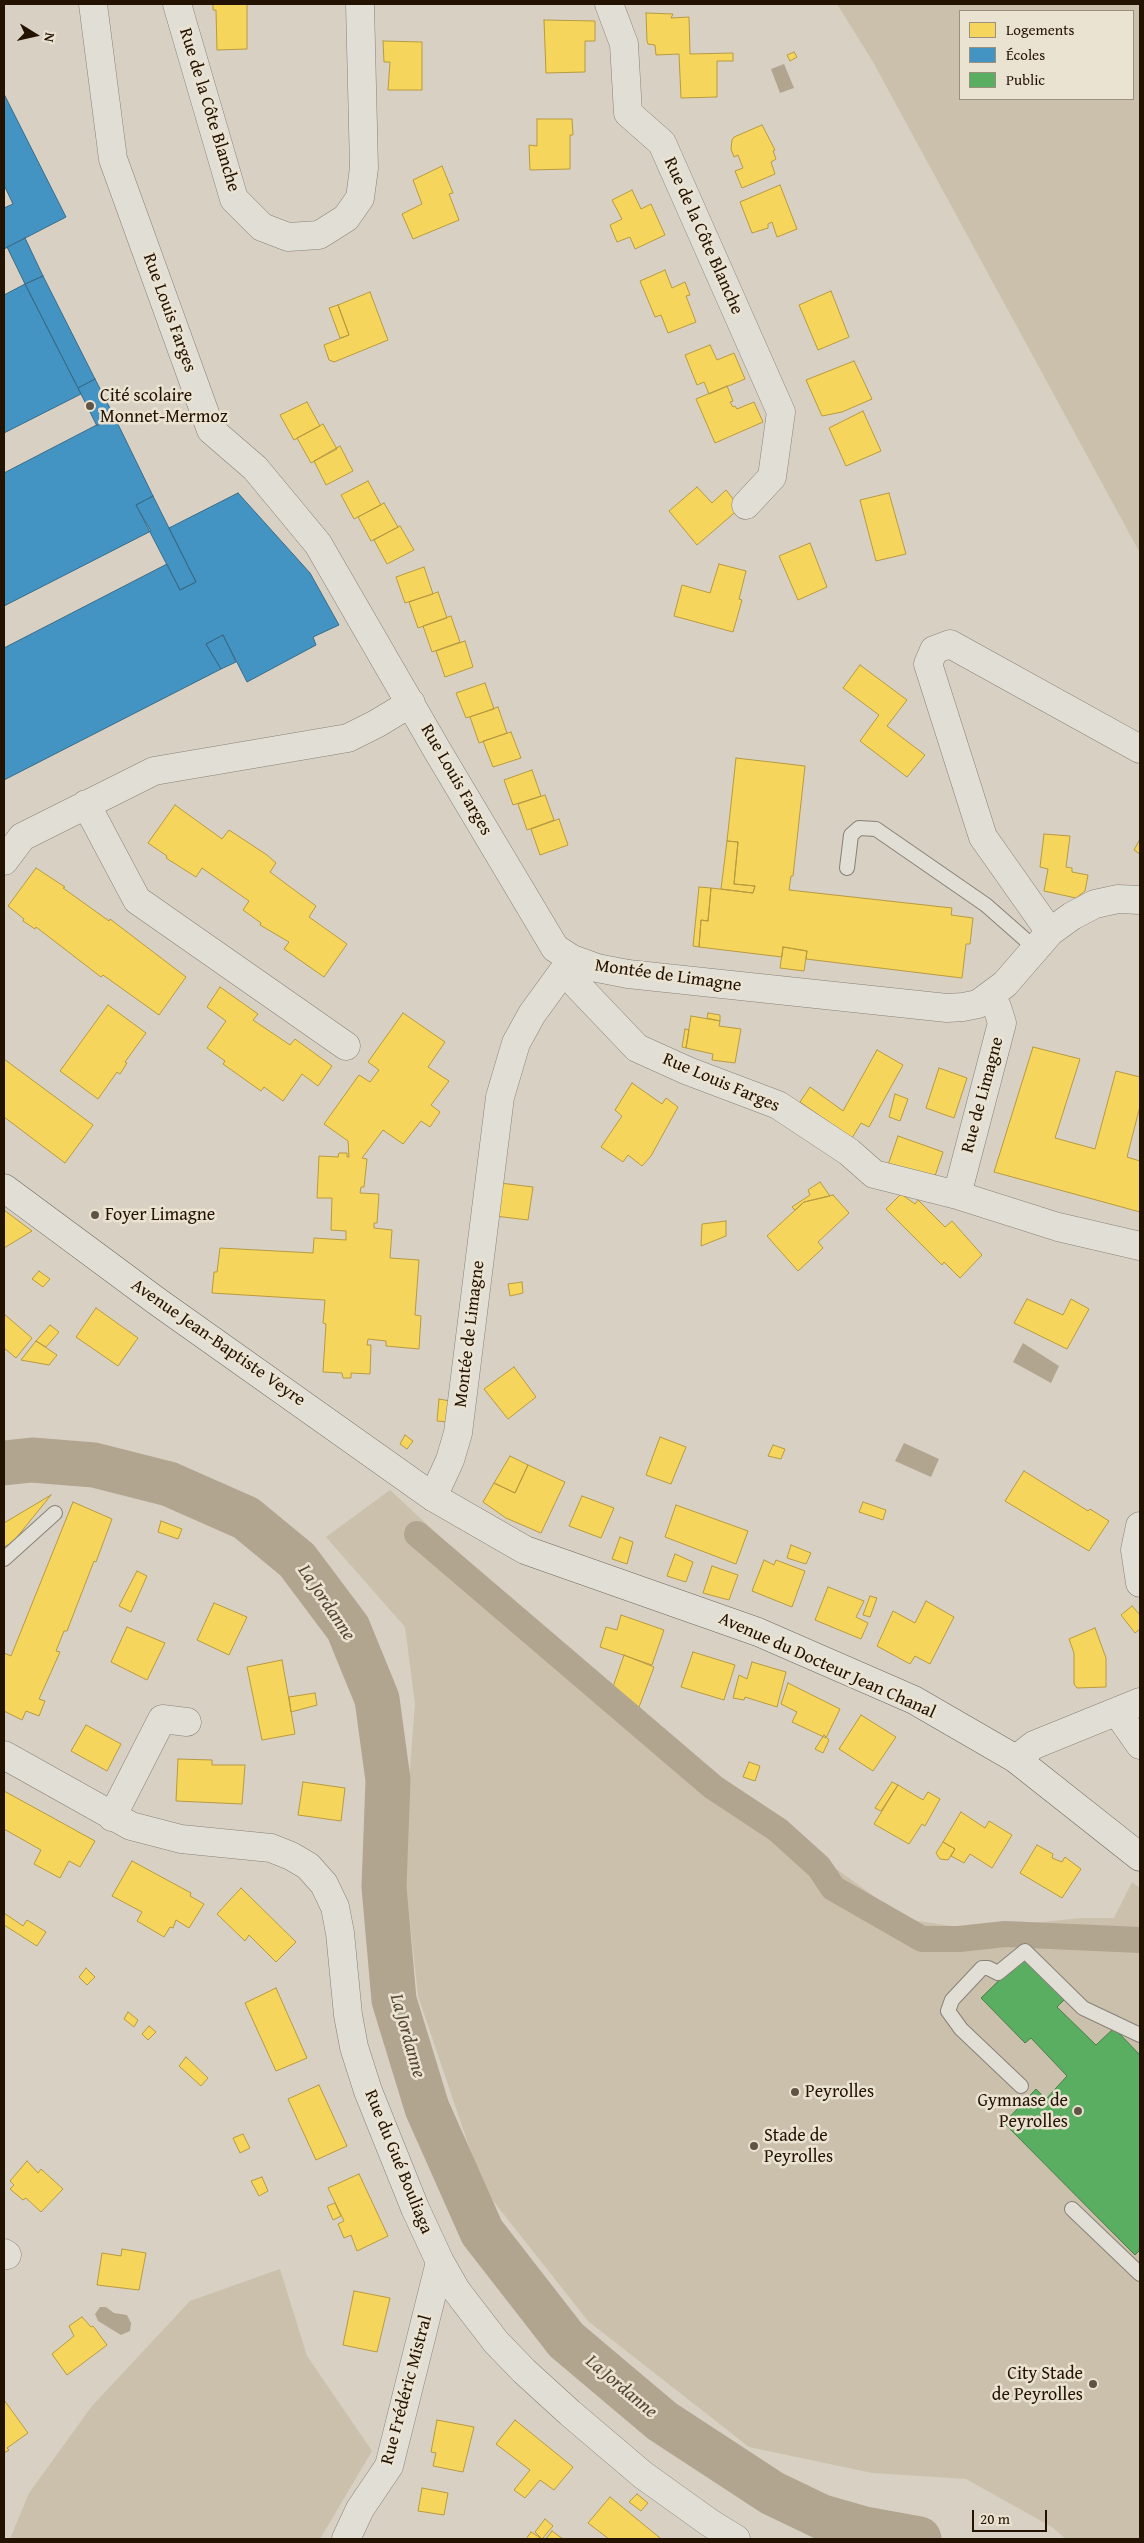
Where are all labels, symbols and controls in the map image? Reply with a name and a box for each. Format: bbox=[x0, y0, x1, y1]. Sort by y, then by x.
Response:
north arrow bbox=[10, 10, 60, 60]
legend bbox=[959, 10, 1134, 100]
text: Logements bbox=[1006, 19, 1074, 40]
street label: Rue de la Côte Blanche bbox=[174, 26, 244, 194]
text: N bbox=[39, 31, 60, 44]
text: Écoles bbox=[1006, 44, 1045, 65]
text: Public bbox=[1006, 69, 1045, 90]
street label: Rue de la Côte Blanche bbox=[659, 154, 747, 318]
street label: Rue Louis Farges bbox=[137, 251, 201, 375]
place label: Cité scolaire Monnet-Mermoz bbox=[100, 385, 228, 428]
marker: Cité scolaire Monnet-Mermoz bbox=[84, 400, 96, 412]
street label: Rue Louis Farges bbox=[415, 721, 497, 839]
street label: Montée de Limagne bbox=[593, 955, 743, 997]
street label: Rue de Limagne bbox=[957, 1035, 1009, 1155]
street label: Rue Louis Farges bbox=[659, 1049, 783, 1117]
place label: Foyer Limagne bbox=[105, 1204, 215, 1226]
marker: Foyer Limagne bbox=[89, 1209, 101, 1221]
street label: Montée de Limagne bbox=[450, 1259, 490, 1409]
street label: Avenue Jean-Baptiste Veyre bbox=[127, 1275, 309, 1411]
water label: La Jordanne bbox=[292, 1561, 360, 1645]
street label: Avenue du Docteur Jean Chanal bbox=[715, 1608, 939, 1724]
water label: La Jordanne bbox=[384, 1991, 430, 2081]
place label: Peyrolles bbox=[805, 2081, 874, 2103]
marker: Peyrolles bbox=[789, 2086, 801, 2098]
street label: Rue du Gué Bouliaga bbox=[359, 2087, 437, 2237]
place label: Gymnase de Peyrolles bbox=[977, 2090, 1068, 2132]
marker: Gymnase de Peyrolles bbox=[1072, 2105, 1084, 2117]
place label: Stade de Peyrolles bbox=[764, 2125, 833, 2168]
marker: Stade de Peyrolles bbox=[748, 2140, 760, 2152]
street label: Rue Frédéric Mistral bbox=[377, 2313, 437, 2467]
water label: La Jordanne bbox=[581, 2350, 661, 2424]
place label: City Stade de Peyrolles bbox=[992, 2363, 1083, 2406]
marker: City Stade de Peyrolles bbox=[1087, 2378, 1099, 2390]
scale bar bbox=[974, 2500, 1049, 2532]
text: 20 m bbox=[980, 2508, 1010, 2529]

